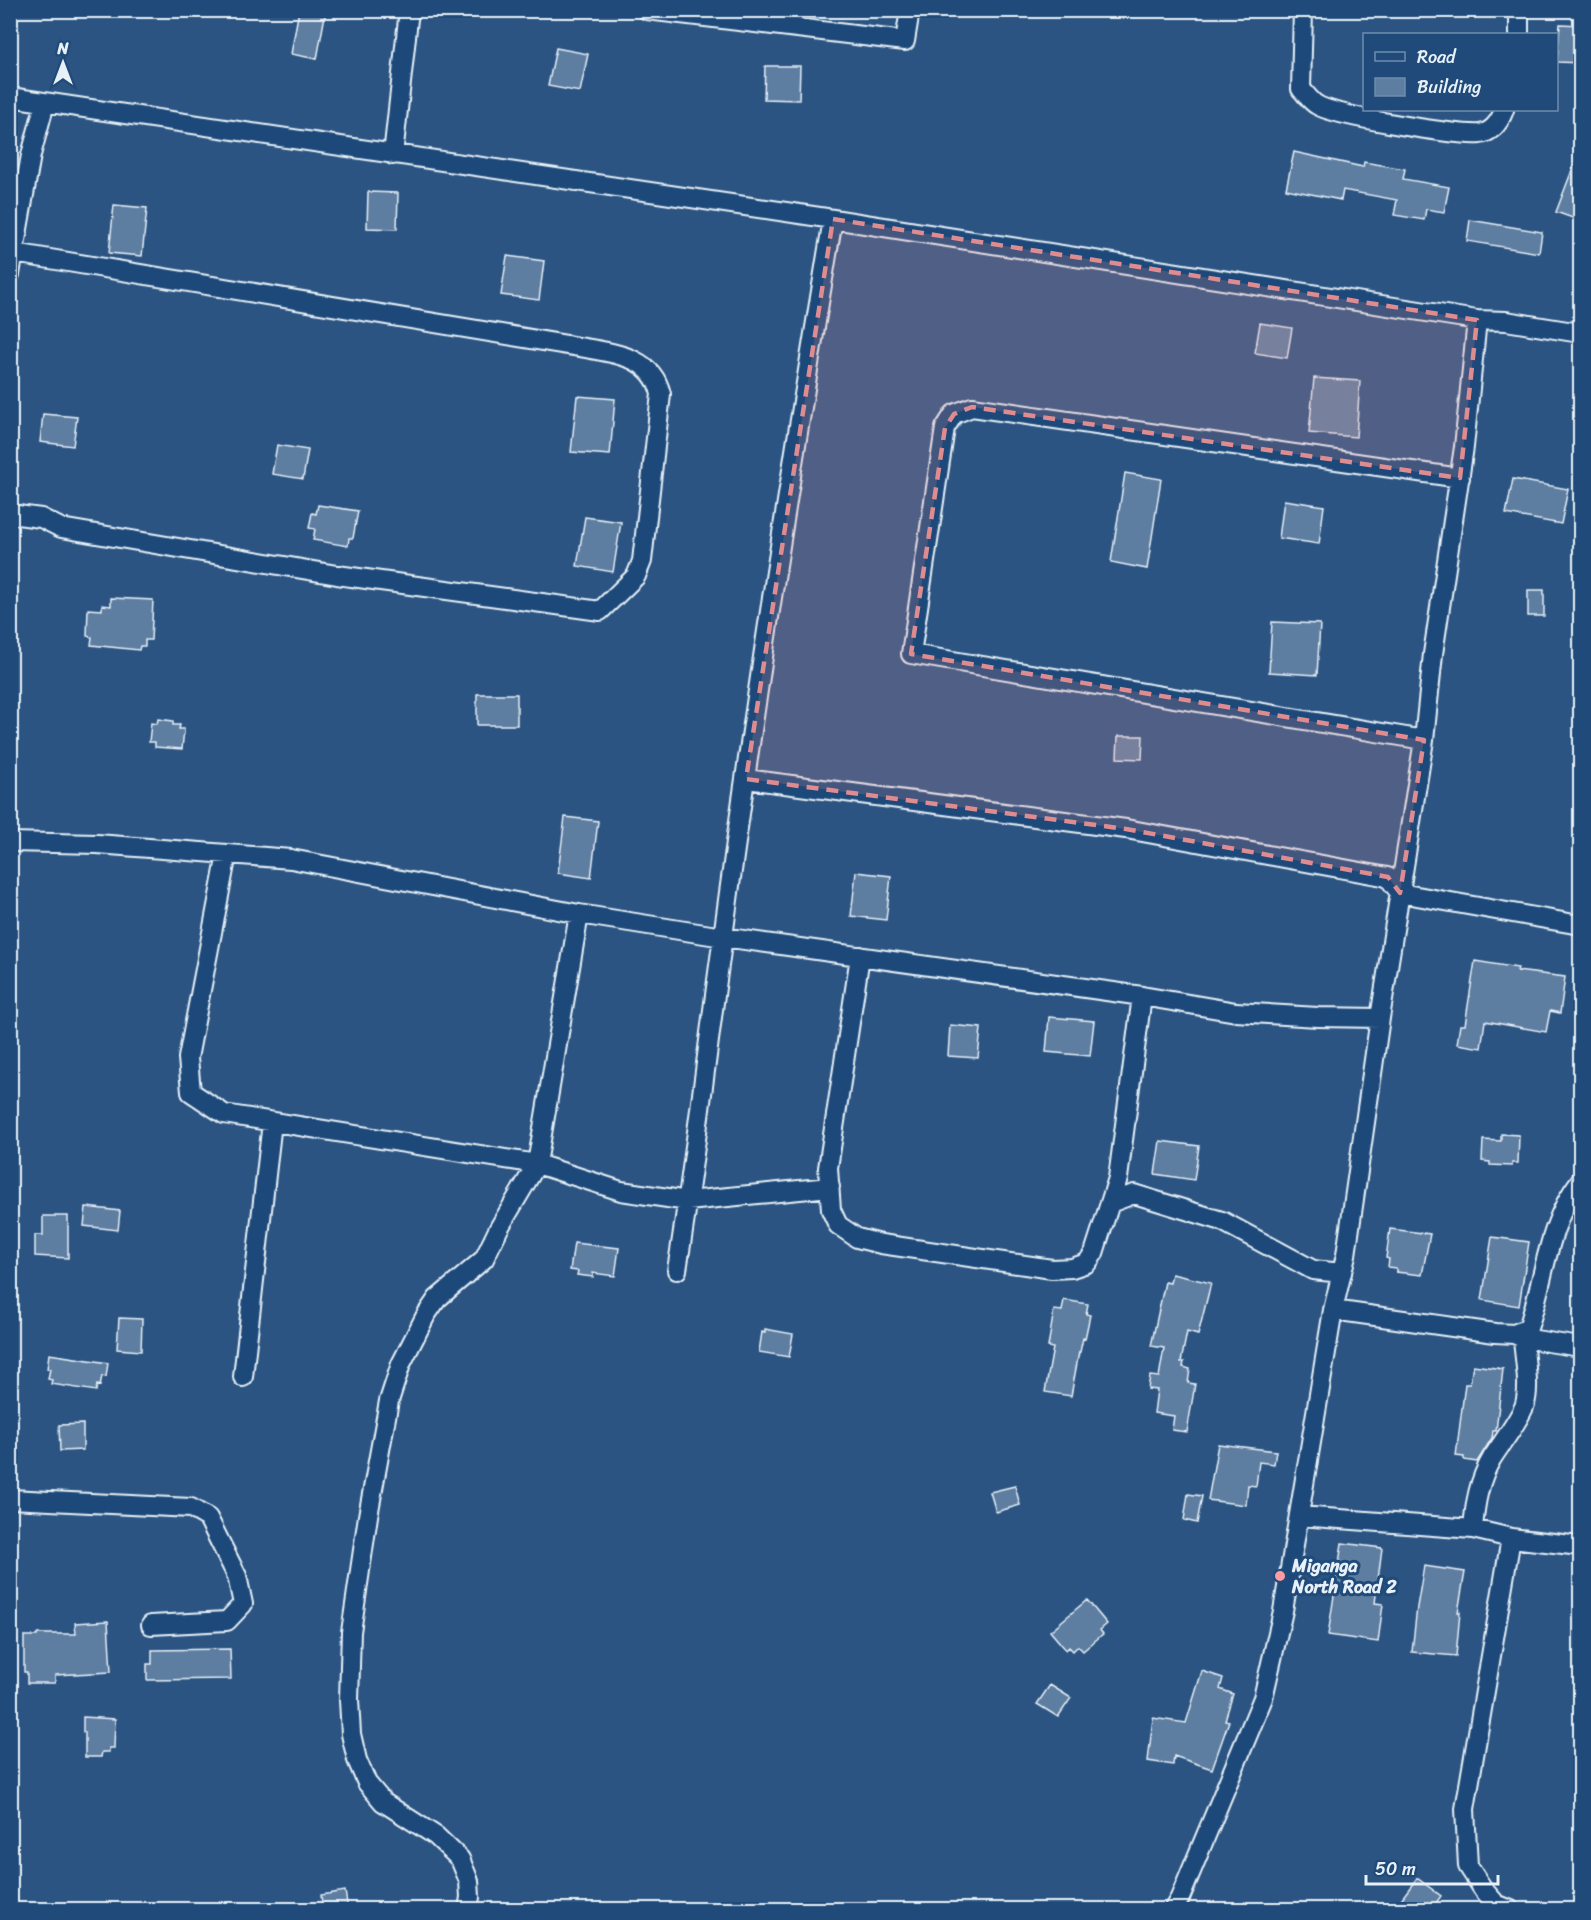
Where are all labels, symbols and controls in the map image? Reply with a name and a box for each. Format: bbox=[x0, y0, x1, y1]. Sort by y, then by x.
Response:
north arrow bbox=[33, 33, 93, 93]
legend bbox=[1363, 33, 1558, 111]
text: N bbox=[56, 34, 69, 63]
text: Road bbox=[1417, 41, 1457, 73]
text: Building bbox=[1417, 71, 1481, 103]
place label: Miganga North Road 2 bbox=[1291, 1550, 1397, 1603]
marker: Miganga North Road 2 bbox=[1273, 1569, 1287, 1583]
scale bar bbox=[1366, 1848, 1498, 1886]
text: 50 m bbox=[1375, 1853, 1416, 1885]

